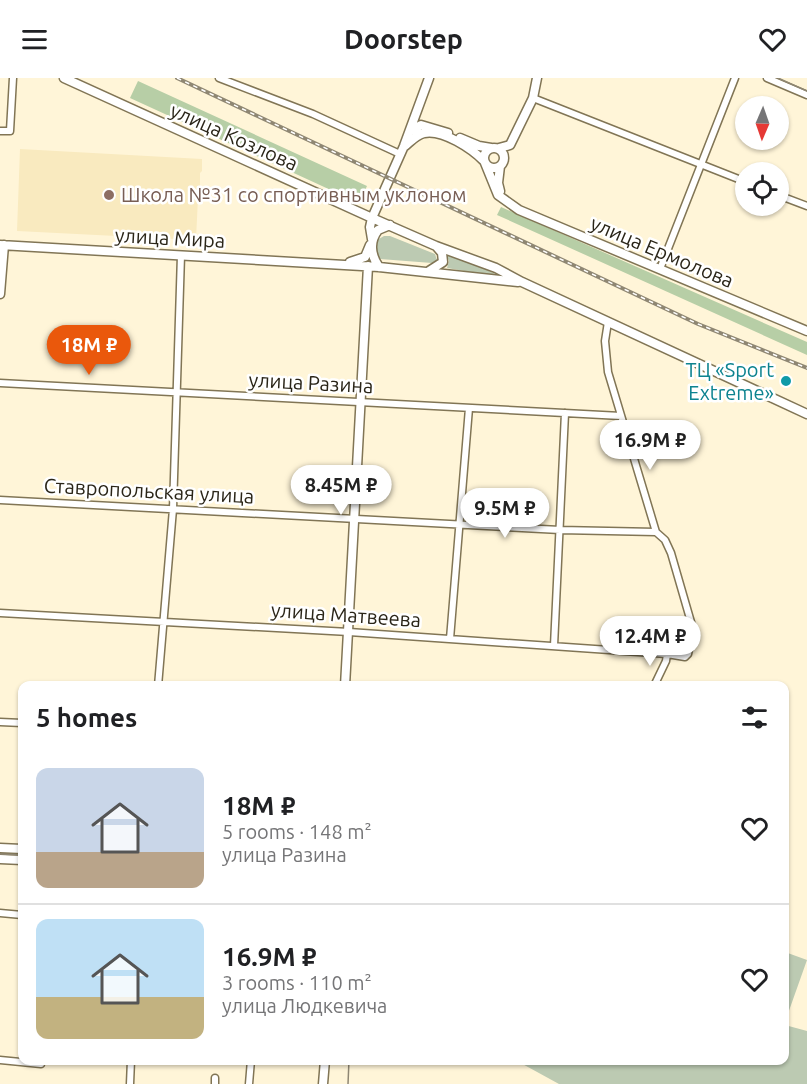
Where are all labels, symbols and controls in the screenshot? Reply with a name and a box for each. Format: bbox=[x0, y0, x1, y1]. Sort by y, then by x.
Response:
icon: menu bbox=[18, 23, 51, 56]
icon: heart bbox=[756, 23, 789, 56]
text: Doorstep bbox=[344, 24, 463, 54]
north arrow bbox=[735, 96, 789, 150]
map controls bbox=[735, 96, 789, 216]
street label: улица Козлова bbox=[167, 98, 302, 175]
button: locate bbox=[735, 162, 789, 216]
place label: Школа №31 со спортивным уклоном bbox=[121, 183, 467, 206]
marker: Школа №31 со спортивным уклоном bbox=[102, 188, 116, 202]
street label: улица Ермолова bbox=[587, 211, 737, 292]
street label: улица Мира bbox=[114, 223, 226, 252]
pin: 18M ₽ bbox=[47, 325, 131, 376]
text: 18M ₽ bbox=[61, 333, 117, 356]
place label: ТЦ «Sport Extreme» bbox=[686, 358, 774, 404]
street label: улица Разина bbox=[248, 368, 374, 397]
marker: ТЦ «Sport Extreme» bbox=[779, 374, 793, 388]
pin: 16.9M ₽ bbox=[595, 420, 705, 471]
text: 16.9M ₽ bbox=[614, 428, 686, 451]
pin: 8.45M ₽ bbox=[286, 465, 396, 516]
text: 8.45M ₽ bbox=[305, 473, 377, 496]
street label: Ставропольская улица bbox=[43, 474, 255, 507]
pin: 9.5M ₽ bbox=[456, 488, 554, 539]
text: 9.5M ₽ bbox=[474, 496, 536, 519]
street label: улица Матвеева bbox=[270, 598, 422, 631]
pin: 12.4M ₽ bbox=[595, 616, 705, 667]
text: 12.4M ₽ bbox=[614, 624, 686, 647]
icon: filters bbox=[738, 701, 771, 734]
text: 5 homes bbox=[36, 703, 137, 732]
text: 18M ₽ bbox=[222, 791, 295, 820]
icon: home bbox=[84, 792, 156, 864]
icon: heart bbox=[738, 812, 771, 845]
text: 5 rooms · 148 m² bbox=[222, 820, 372, 843]
text: улица Разина bbox=[222, 843, 347, 866]
text: 16.9M ₽ bbox=[222, 942, 316, 971]
icon: home bbox=[84, 943, 156, 1015]
icon: heart bbox=[738, 963, 771, 996]
text: 3 rooms · 110 m² bbox=[222, 971, 372, 994]
text: улица Людкевича bbox=[222, 994, 387, 1017]

